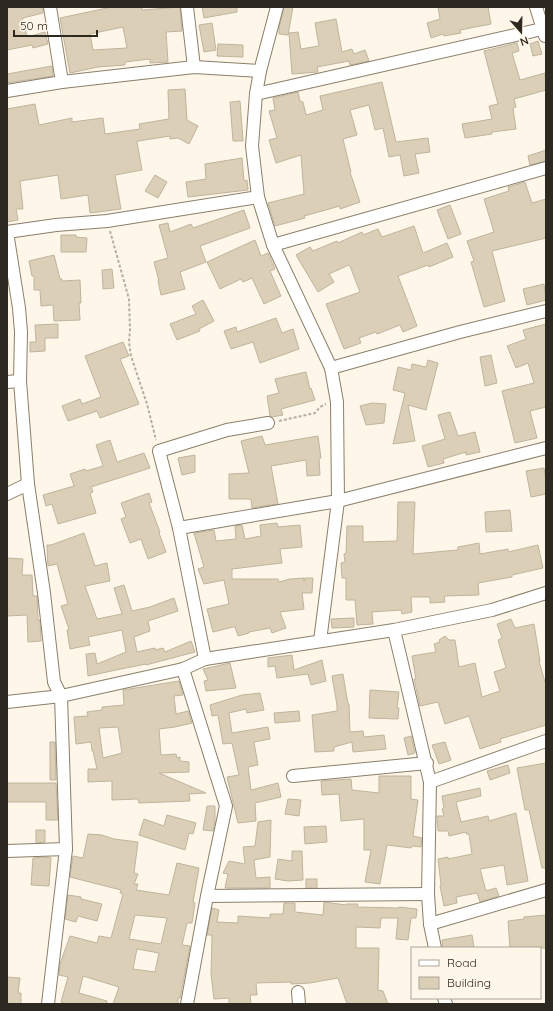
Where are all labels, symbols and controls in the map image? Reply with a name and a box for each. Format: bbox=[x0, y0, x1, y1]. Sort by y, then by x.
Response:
scale bar bbox=[14, 12, 97, 38]
north arrow bbox=[501, 12, 541, 52]
text: 50 m bbox=[20, 18, 48, 33]
text: N bbox=[518, 33, 531, 49]
legend bbox=[411, 947, 541, 999]
text: Road bbox=[447, 955, 477, 970]
text: Building bbox=[447, 975, 491, 990]

